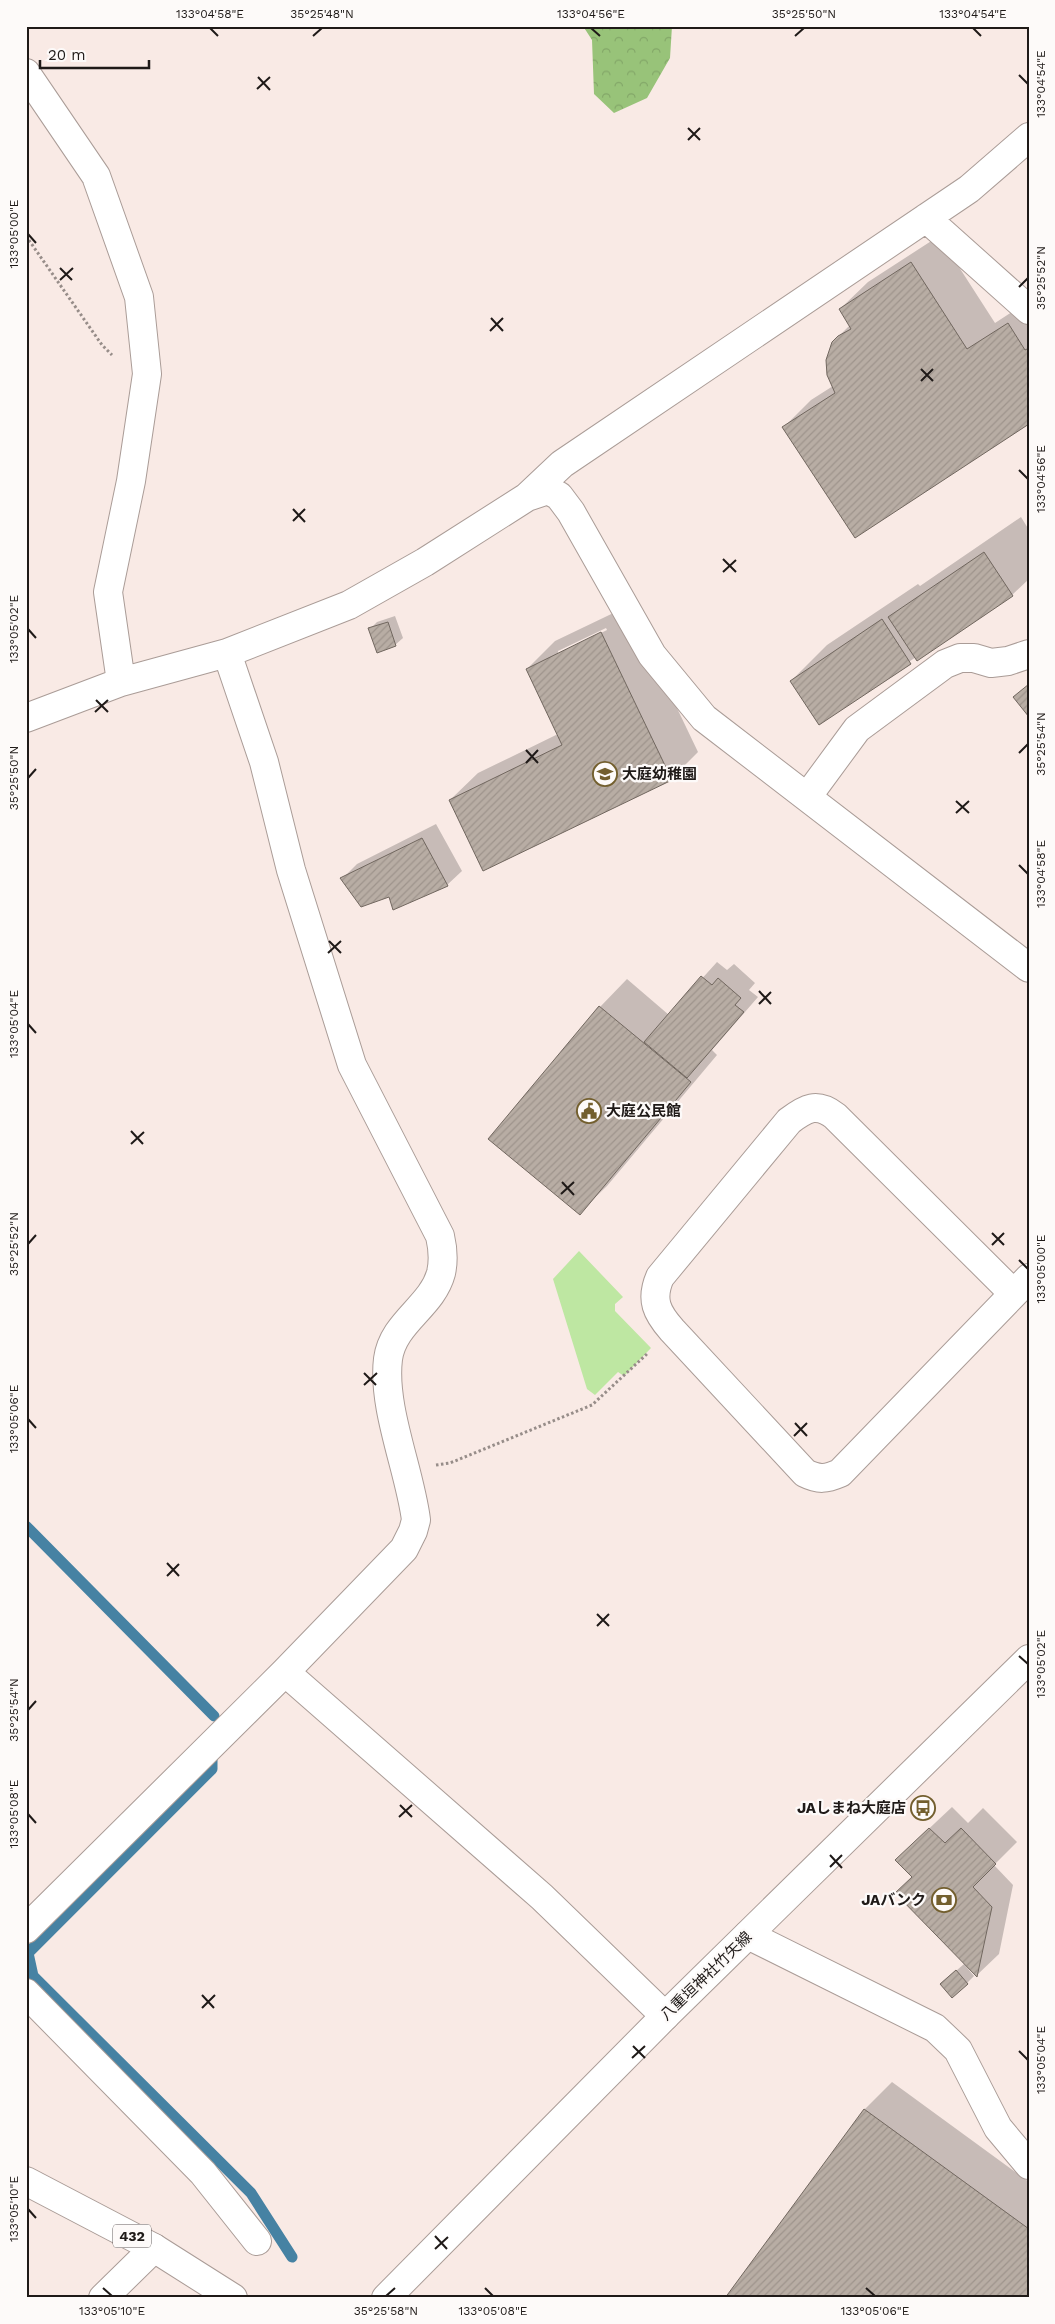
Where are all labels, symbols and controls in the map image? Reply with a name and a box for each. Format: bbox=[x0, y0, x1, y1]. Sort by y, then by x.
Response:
text: 133°04'58"E bbox=[176, 7, 244, 21]
text: 35°25'48"N bbox=[290, 7, 354, 21]
text: 133°04'56"E bbox=[557, 7, 625, 21]
text: 35°25'50"N bbox=[772, 7, 836, 21]
text: 133°04'54"E bbox=[939, 7, 1007, 21]
scale bar bbox=[40, 38, 149, 70]
text: 20 m bbox=[48, 46, 86, 64]
text: 133°04'54"E bbox=[1034, 50, 1048, 118]
text: 133°05'00"E bbox=[7, 199, 21, 268]
text: 35°25'52"N bbox=[1034, 246, 1048, 310]
text: 133°04'56"E bbox=[1034, 445, 1048, 513]
text: 133°05'02"E bbox=[7, 594, 21, 663]
text: 35°25'54"N bbox=[1034, 712, 1048, 776]
text: 35°25'50"N bbox=[7, 746, 21, 810]
school or university icon: 大庭幼稚園 bbox=[592, 761, 618, 787]
place label: 大庭幼稚園 bbox=[622, 765, 697, 783]
text: 133°04'58"E bbox=[1034, 840, 1048, 908]
text: 133°05'04"E bbox=[7, 990, 21, 1058]
public building icon: 大庭公民館 bbox=[576, 1098, 602, 1124]
place label: 大庭公民館 bbox=[606, 1102, 681, 1120]
text: 35°25'52"N bbox=[7, 1212, 21, 1276]
text: 133°05'00"E bbox=[1034, 1234, 1048, 1303]
text: 133°05'06"E bbox=[7, 1384, 21, 1453]
text: 133°05'02"E bbox=[1034, 1629, 1048, 1698]
text: 35°25'54"N bbox=[7, 1678, 21, 1742]
text: 133°05'08"E bbox=[7, 1779, 21, 1848]
bus stop icon: JAしまね大庭店 bbox=[910, 1795, 936, 1821]
place label: JAしまね大庭店 bbox=[797, 1799, 906, 1817]
bank icon: JAバンク bbox=[931, 1887, 957, 1913]
place label: JAバンク bbox=[861, 1891, 926, 1909]
street label: 八重垣神社竹矢線 bbox=[657, 1928, 755, 2024]
text: 133°05'04"E bbox=[1034, 2026, 1048, 2094]
text: 133°05'10"E bbox=[7, 2176, 21, 2242]
road number: 432 bbox=[113, 2224, 151, 2248]
text: 133°05'10"E bbox=[79, 2304, 145, 2318]
text: 35°25'58"N bbox=[354, 2304, 418, 2318]
text: 133°05'08"E bbox=[459, 2304, 528, 2318]
text: 133°05'06"E bbox=[841, 2304, 910, 2318]

